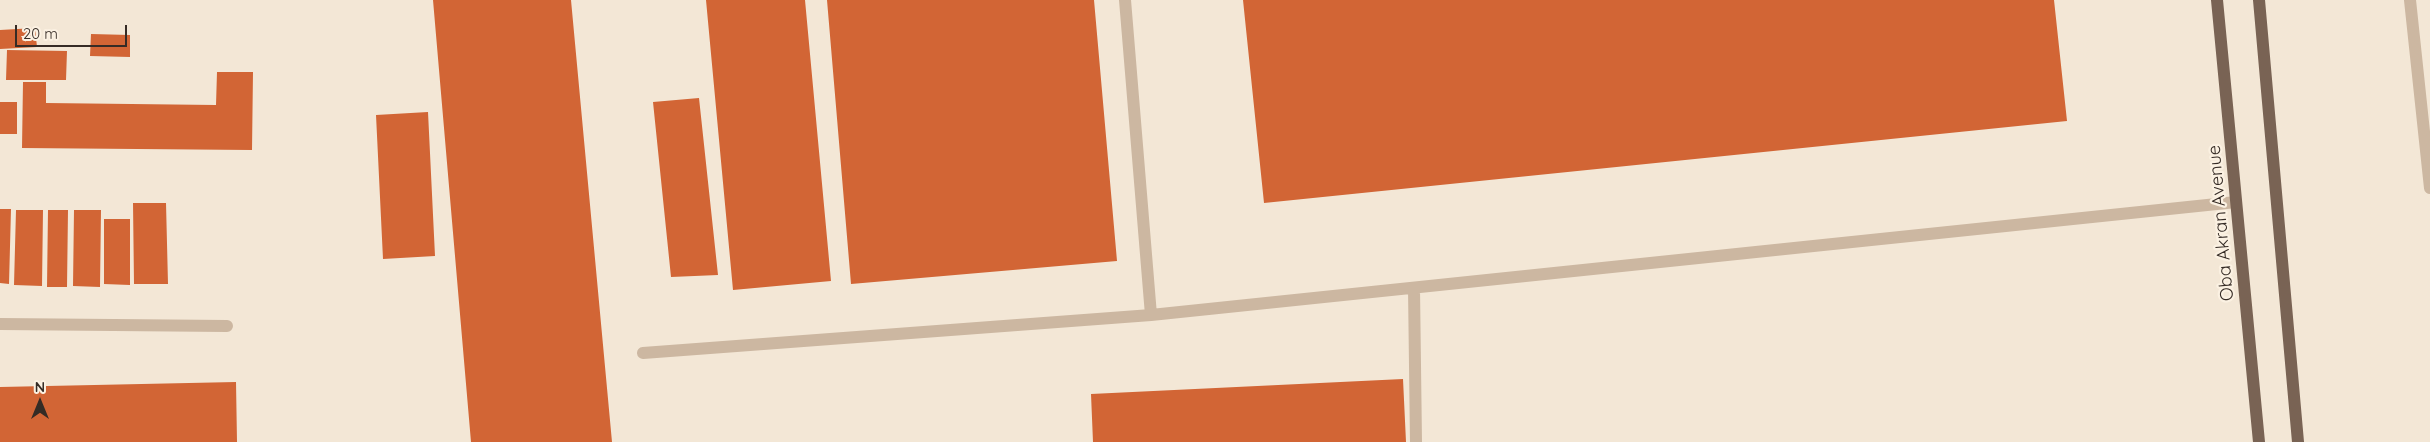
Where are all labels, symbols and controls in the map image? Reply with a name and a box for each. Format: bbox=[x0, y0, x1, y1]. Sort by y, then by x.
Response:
scale bar bbox=[18, 15, 130, 47]
text: 20 m bbox=[23, 24, 58, 43]
street label: Oba Akran Avenue bbox=[2203, 144, 2239, 302]
north arrow bbox=[15, 377, 65, 427]
text: N bbox=[35, 378, 45, 396]

